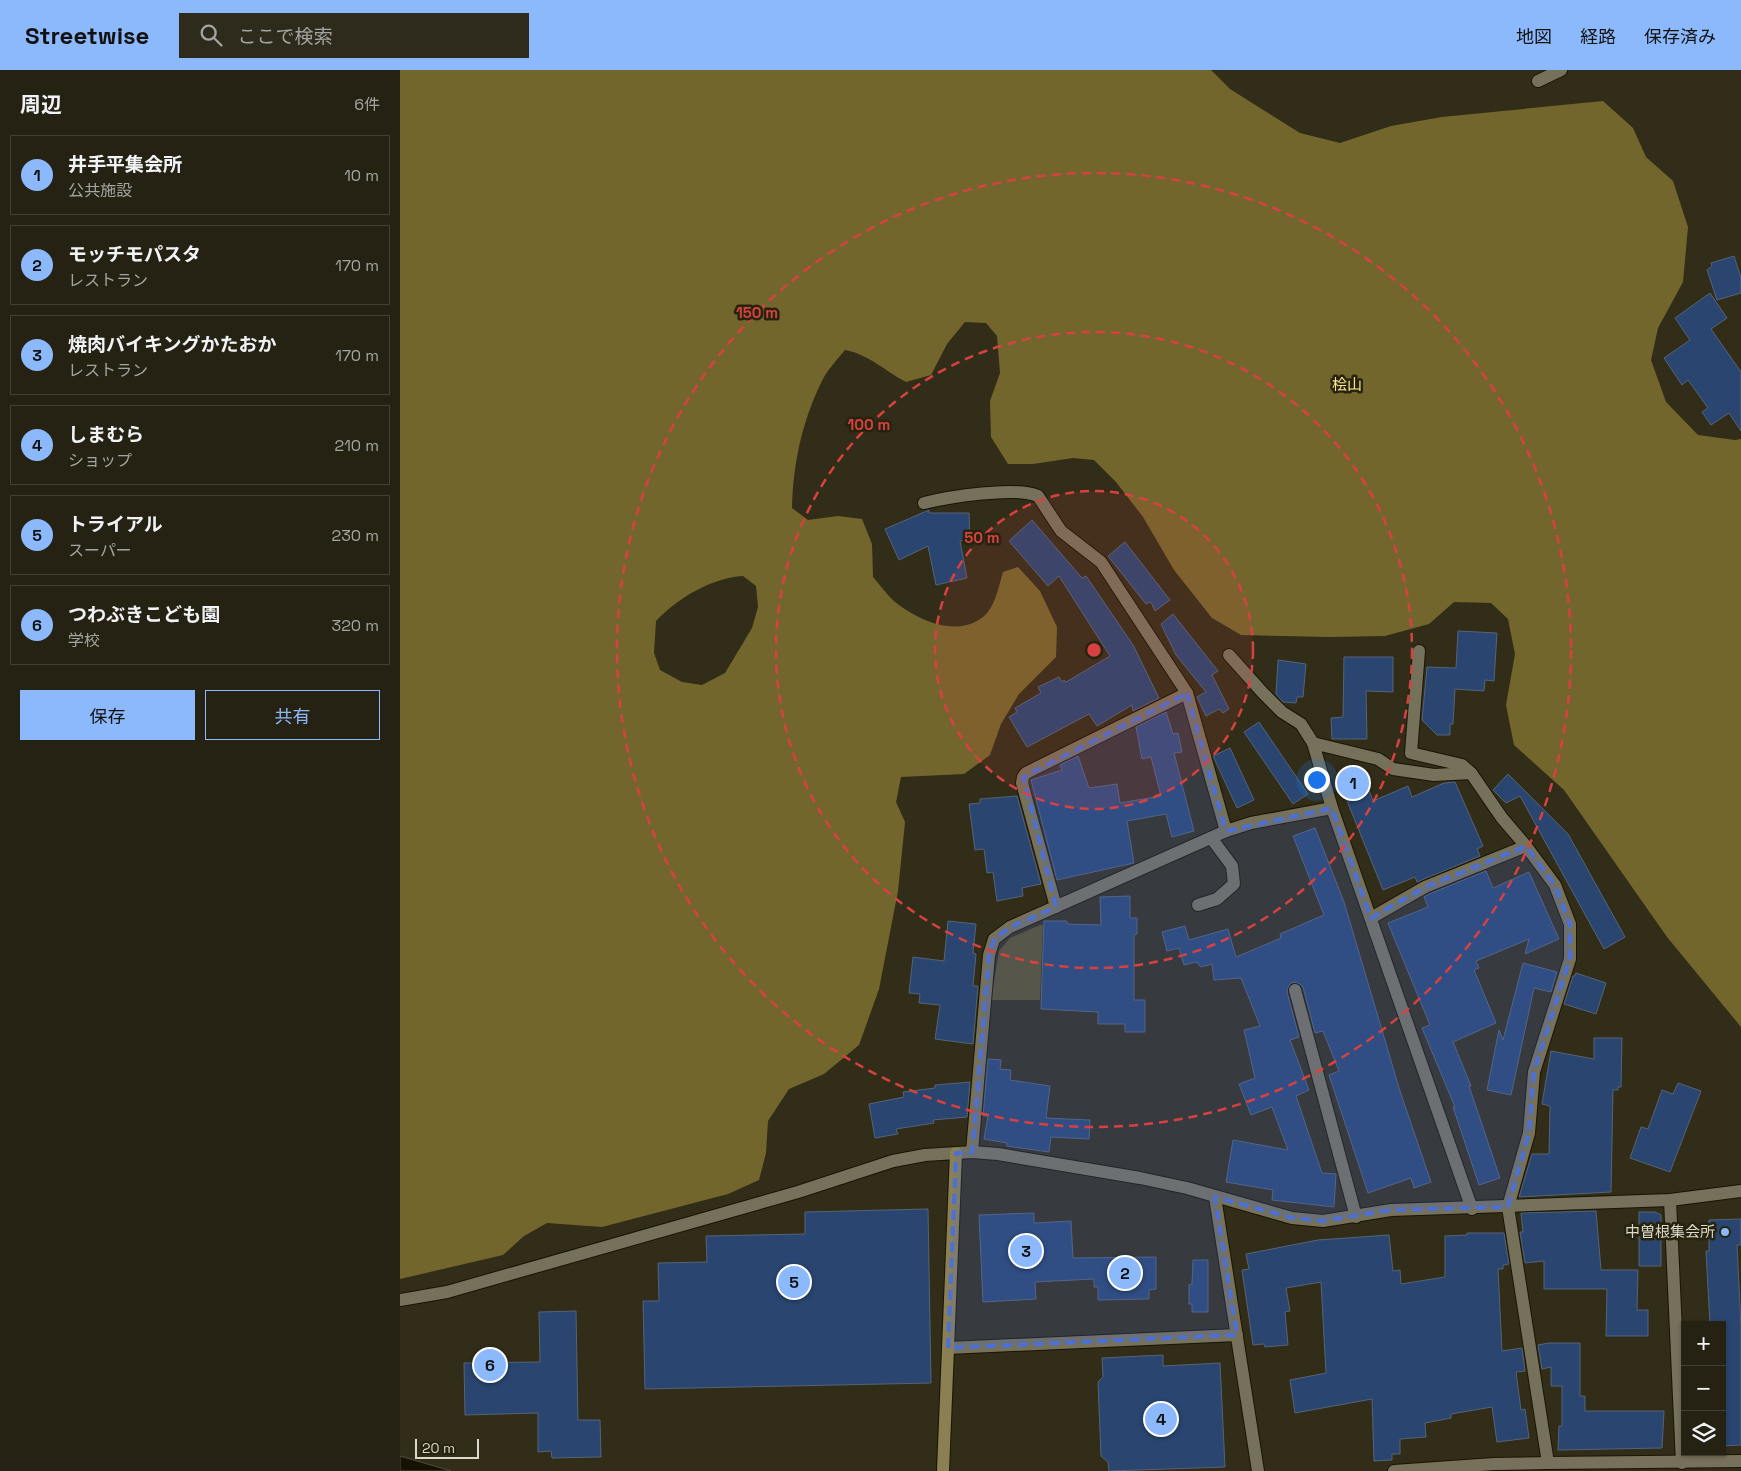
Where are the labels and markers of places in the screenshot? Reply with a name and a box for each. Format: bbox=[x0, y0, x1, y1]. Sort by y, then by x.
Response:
centre of rings bbox=[1085, 641, 1103, 659]
pin: 1 bbox=[1337, 764, 1369, 802]
place label: 中曽根集会所 bbox=[1625, 1222, 1715, 1241]
marker: 中曽根集会所 bbox=[1719, 1226, 1731, 1238]
pin: 3 bbox=[1010, 1232, 1042, 1270]
pin: 2 bbox=[1109, 1254, 1141, 1292]
pin: 5 bbox=[778, 1263, 810, 1301]
pin: 6 bbox=[474, 1346, 506, 1384]
pin: 4 bbox=[1145, 1400, 1177, 1438]

